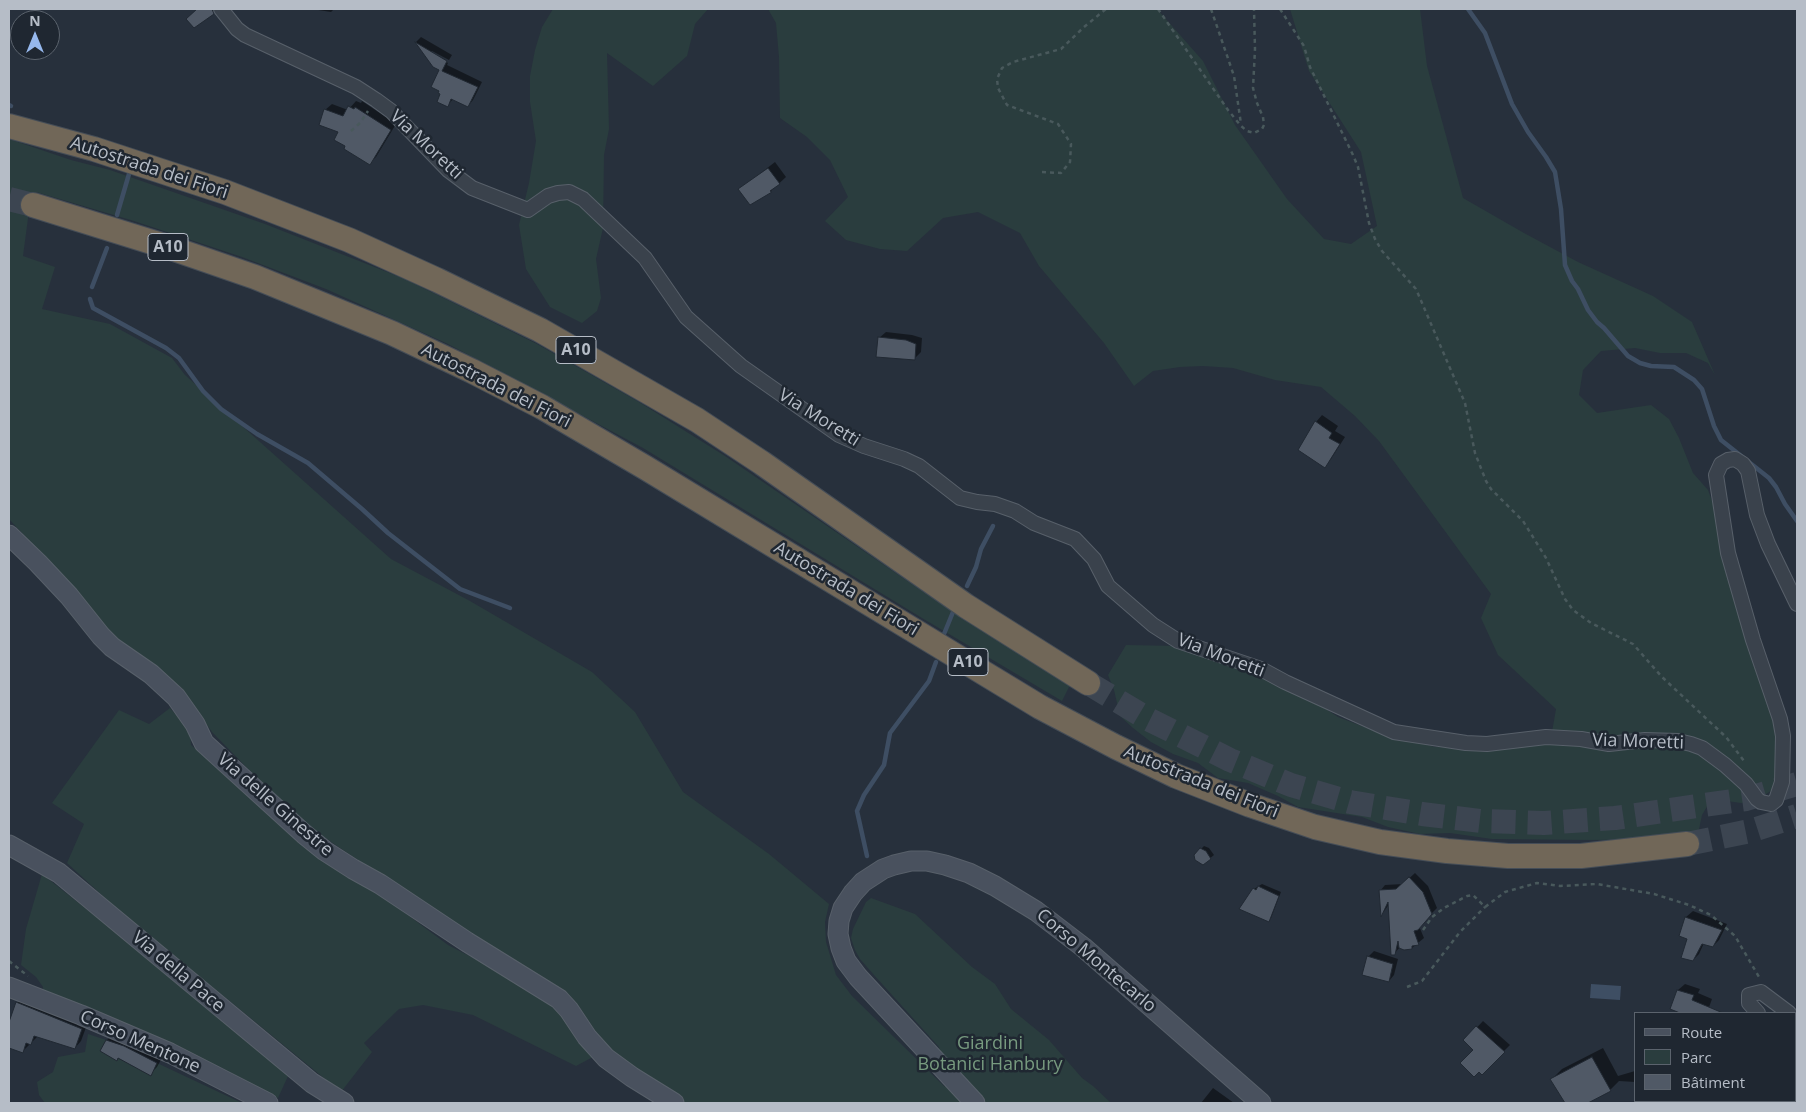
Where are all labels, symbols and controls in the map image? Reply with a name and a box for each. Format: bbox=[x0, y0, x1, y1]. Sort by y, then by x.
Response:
north arrow bbox=[10, 10, 60, 60]
text: N bbox=[29, 11, 41, 30]
street label: Via Moretti bbox=[385, 106, 467, 184]
street label: Autostrada dei Fiori bbox=[67, 132, 231, 204]
road number: A10 bbox=[148, 233, 188, 260]
road number: A10 bbox=[556, 336, 596, 364]
street label: Autostrada dei Fiori bbox=[418, 339, 574, 433]
street label: Via Moretti bbox=[774, 385, 864, 451]
street label: Autostrada dei Fiori bbox=[770, 537, 922, 641]
street label: Via Moretti bbox=[1174, 629, 1268, 683]
road number: A10 bbox=[948, 649, 988, 676]
street label: Via Moretti bbox=[1592, 730, 1684, 754]
street label: Autostrada dei Fiori bbox=[1121, 741, 1281, 823]
street label: Via delle Ginestre bbox=[213, 749, 337, 861]
street label: Corso Montecarlo bbox=[1032, 905, 1160, 1017]
street label: Via della Pace bbox=[127, 927, 229, 1017]
street label: Corso Mentone bbox=[77, 1006, 203, 1078]
legend bbox=[1634, 1012, 1796, 1102]
text: Route bbox=[1681, 1022, 1722, 1042]
park label: Giardini Botanici Hanbury bbox=[917, 1033, 1063, 1076]
text: Parc bbox=[1681, 1047, 1712, 1067]
text: Bâtiment bbox=[1681, 1072, 1745, 1092]

